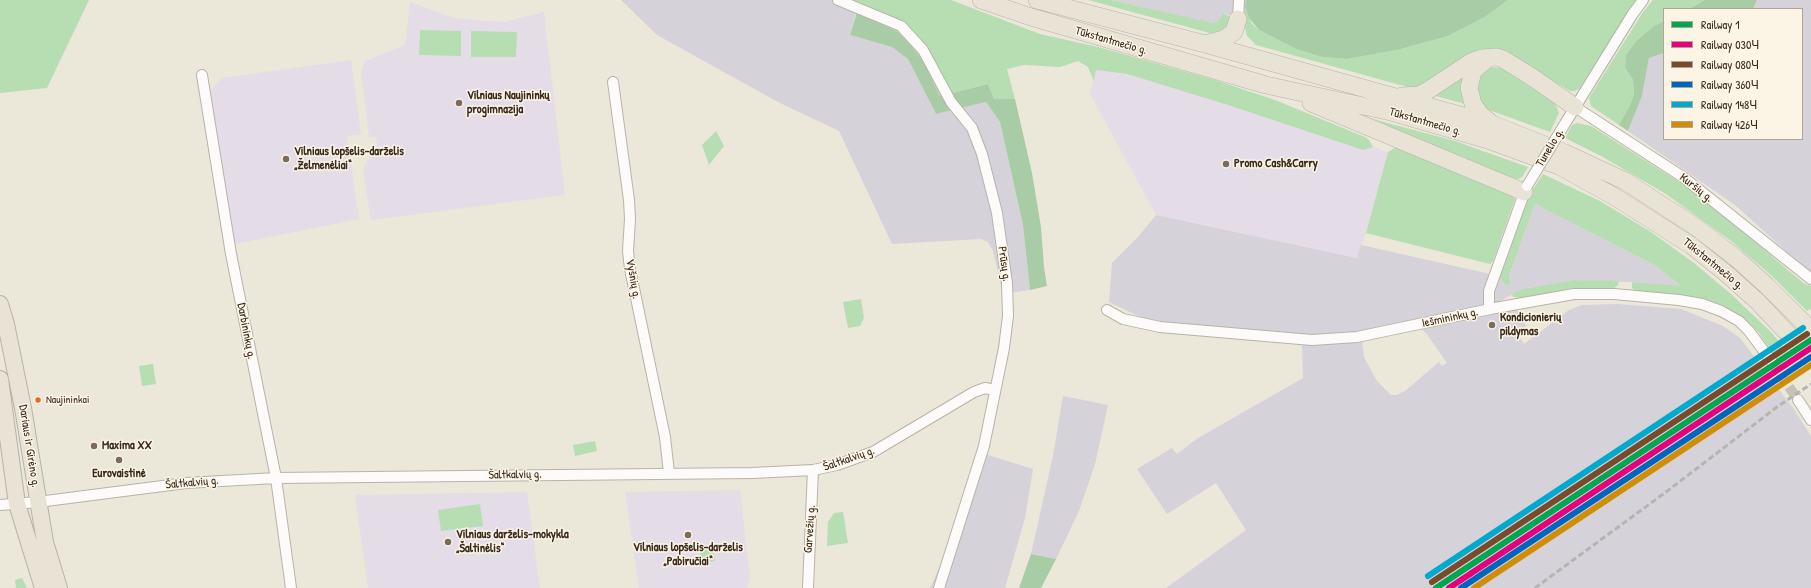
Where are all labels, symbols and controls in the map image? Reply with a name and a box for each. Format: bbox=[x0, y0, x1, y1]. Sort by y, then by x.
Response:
legend bbox=[1663, 8, 1803, 140]
text: Railway 1 bbox=[1701, 16, 1739, 33]
street label: Tūkstantmečio g. bbox=[1073, 24, 1149, 58]
text: Railway 030Ч bbox=[1701, 36, 1759, 53]
text: Railway 080Ч bbox=[1701, 56, 1759, 73]
text: Railway 360Ч bbox=[1701, 76, 1759, 93]
place label: Vilniaus Naujininkų progimnazija bbox=[467, 89, 549, 117]
text: Railway 148Ч bbox=[1701, 96, 1757, 113]
marker: Vilniaus Naujininkų progimnazija bbox=[454, 98, 464, 108]
street label: Tūkstantmečio g. bbox=[1387, 105, 1463, 139]
text: Railway 426Ч bbox=[1701, 116, 1758, 133]
street label: Tunelio g. bbox=[1533, 126, 1567, 170]
place label: Vilniaus lopšelis-darželis „Želmenėliai“ bbox=[294, 145, 404, 173]
marker: Vilniaus lopšelis-darželis „Želmenėliai“ bbox=[281, 154, 291, 164]
place label: Promo Cash&Carry bbox=[1234, 157, 1318, 171]
marker: Promo Cash&Carry bbox=[1221, 159, 1231, 169]
street label: Kuršių g. bbox=[1676, 170, 1716, 206]
street label: Tūkstantmečio g. bbox=[1680, 235, 1746, 293]
street label: Prūsų g. bbox=[994, 246, 1014, 282]
street label: Vyšnių g. bbox=[622, 258, 644, 300]
street label: Darbininkų g. bbox=[234, 302, 258, 360]
street label: Iešmininkų g. bbox=[1421, 305, 1479, 331]
place label: Kondicionierių pildymas bbox=[1500, 311, 1561, 339]
marker: Kondicionierių pildymas bbox=[1487, 320, 1497, 330]
place label: Naujininkai bbox=[46, 393, 89, 407]
marker: Naujininkai bbox=[33, 395, 43, 405]
street label: Dariaus ir Girėno g. bbox=[15, 404, 43, 488]
place label: Maxima XX bbox=[102, 439, 152, 453]
marker: Maxima XX bbox=[89, 441, 99, 451]
street label: Šaltkalvių g. bbox=[821, 444, 877, 474]
marker: Eurovaistinė bbox=[114, 455, 124, 465]
place label: Eurovaistinė bbox=[92, 467, 146, 481]
street label: Šaltkalvių g. bbox=[488, 467, 542, 483]
street label: Šaltkalvių g. bbox=[165, 474, 219, 492]
street label: Garvežių g. bbox=[801, 505, 819, 553]
place label: Vilniaus darželis-mokykla „Šaltinėlis“ bbox=[456, 528, 569, 556]
marker: Vilniaus lopšelis-darželis „Pabiručiai“ bbox=[683, 530, 693, 540]
marker: Vilniaus darželis-mokykla „Šaltinėlis“ bbox=[443, 537, 453, 547]
place label: Vilniaus lopšelis-darželis „Pabiručiai“ bbox=[633, 541, 743, 569]

